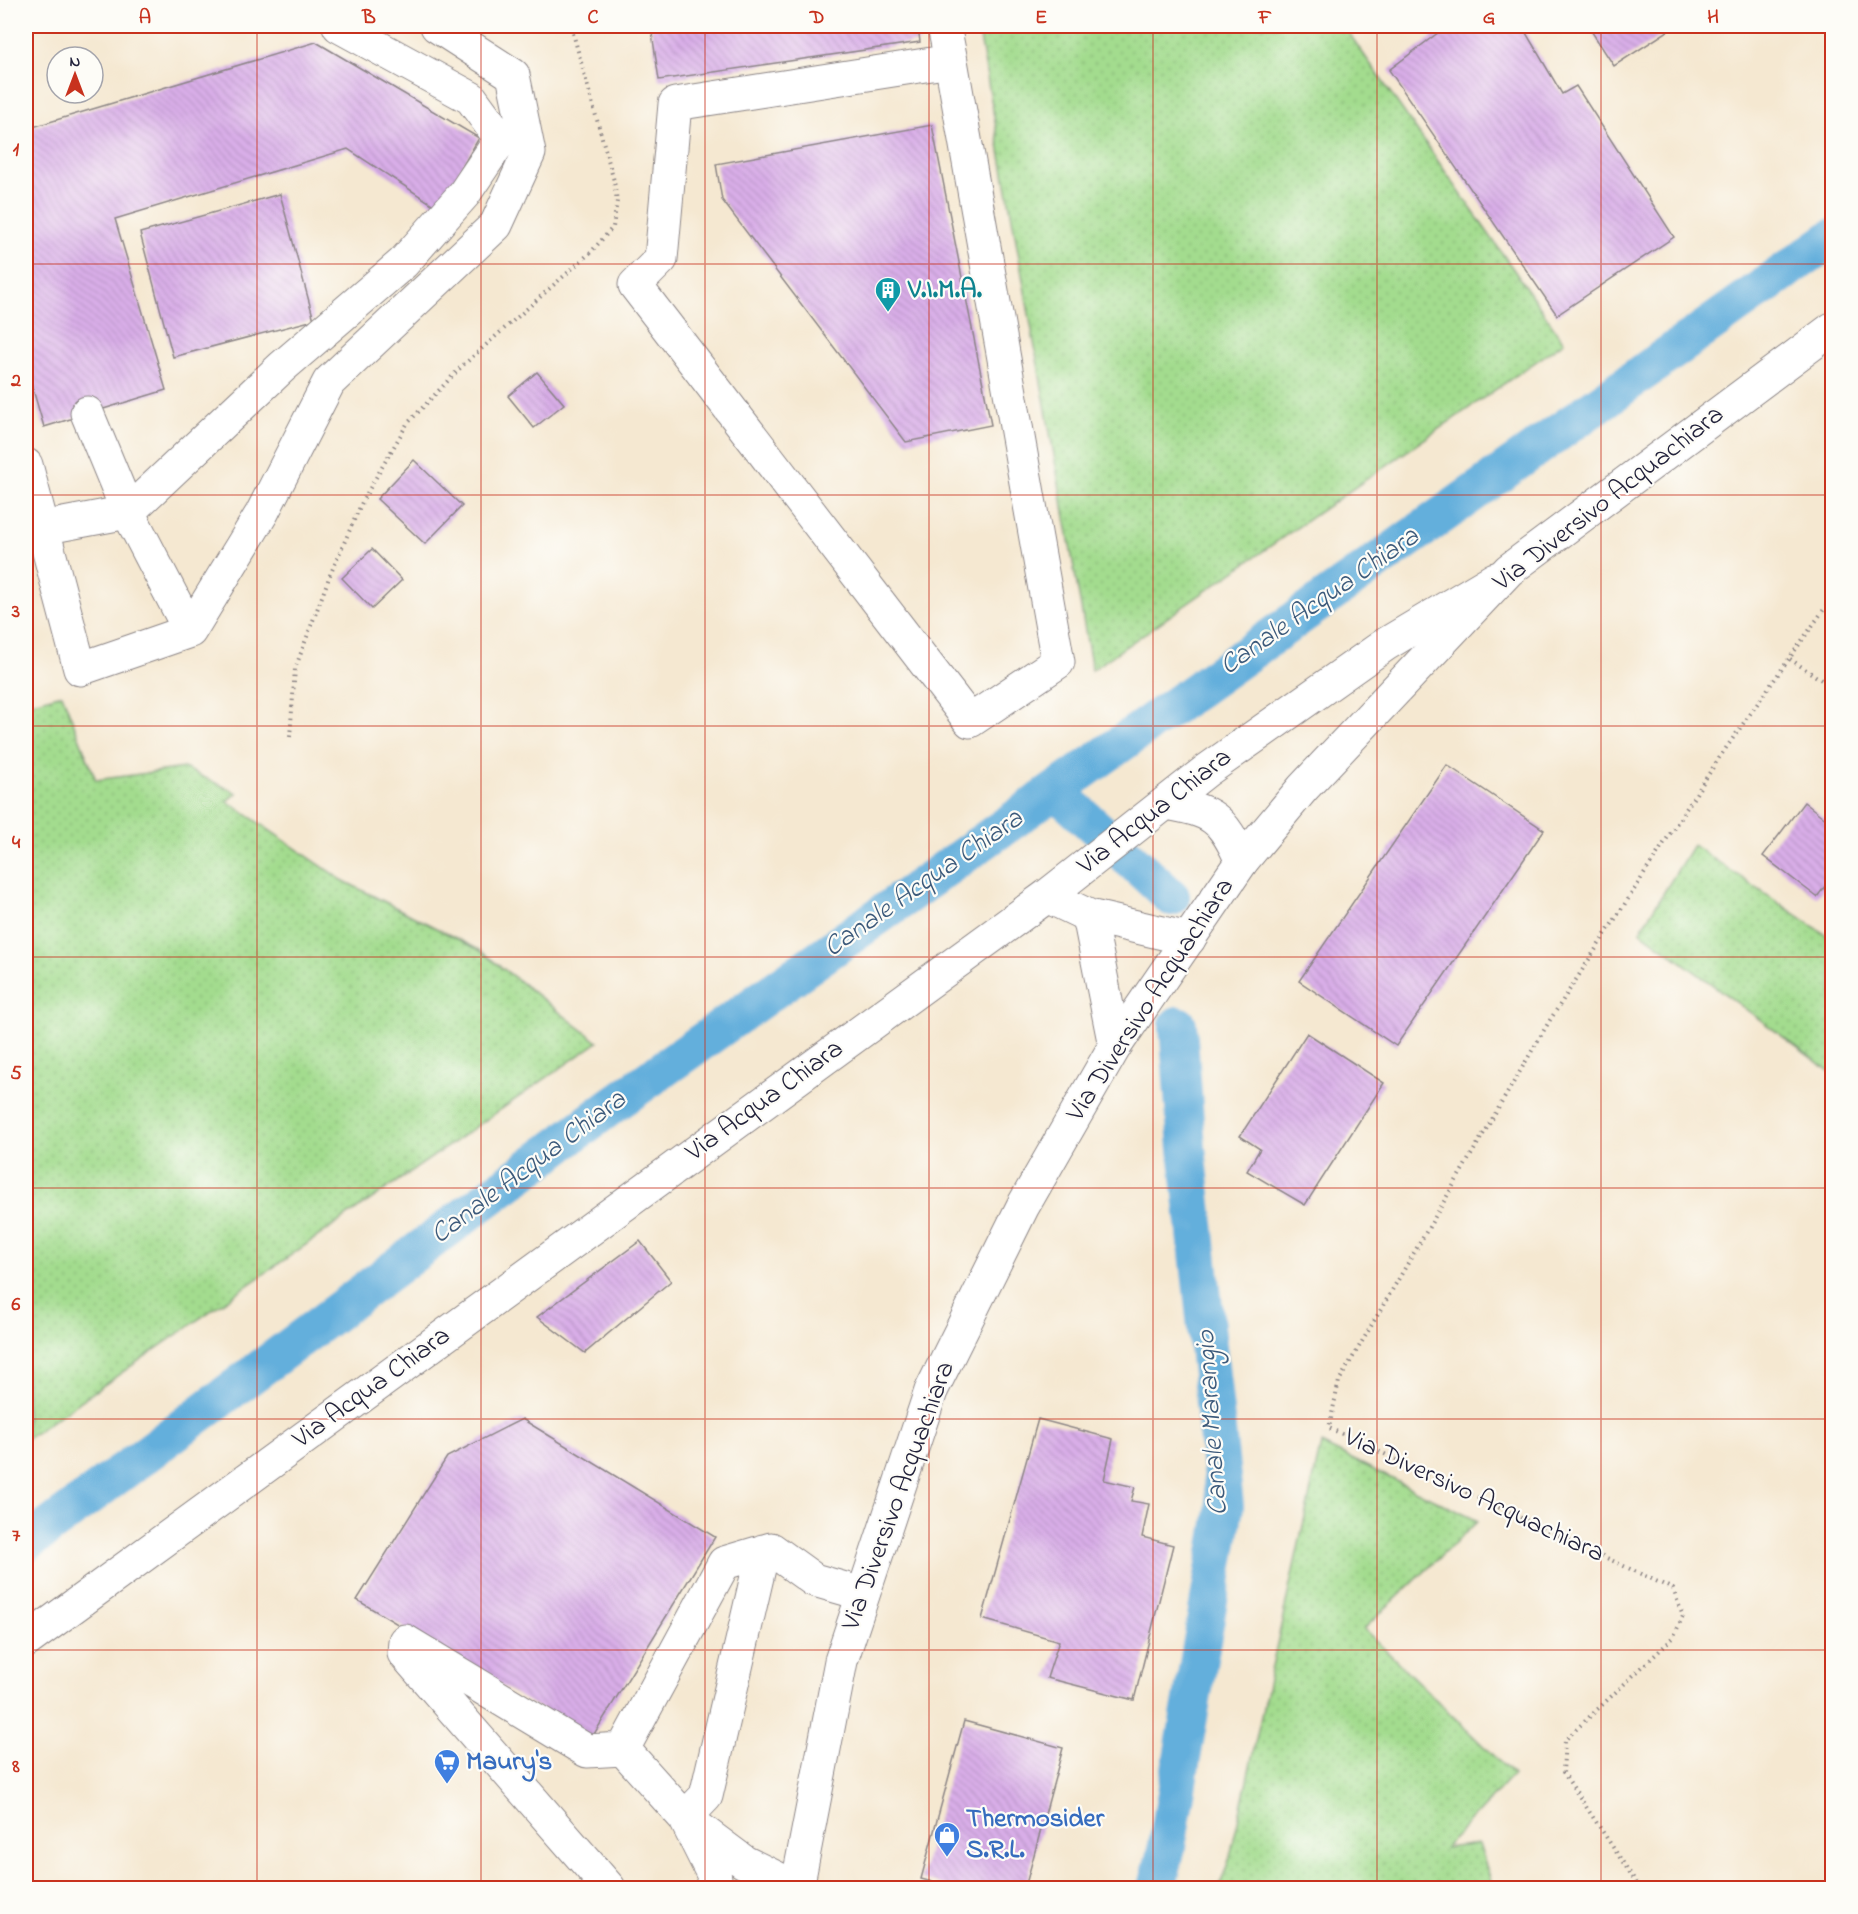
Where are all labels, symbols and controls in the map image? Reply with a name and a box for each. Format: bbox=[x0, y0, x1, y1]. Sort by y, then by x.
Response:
text: A bbox=[139, 4, 151, 33]
text: B bbox=[361, 4, 376, 33]
text: C bbox=[588, 4, 599, 33]
text: D bbox=[809, 4, 824, 33]
text: E bbox=[1035, 4, 1047, 33]
text: F bbox=[1258, 4, 1272, 33]
text: G bbox=[1483, 4, 1496, 33]
text: H bbox=[1707, 4, 1719, 33]
north arrow bbox=[45, 45, 105, 105]
text: N bbox=[70, 50, 81, 74]
text: 1 bbox=[13, 136, 20, 165]
place label: V.I.M.A. bbox=[907, 271, 983, 310]
building icon: V.I.M.A. bbox=[873, 275, 903, 313]
text: 2 bbox=[10, 367, 21, 396]
street label: Via Diversivo Acquachiara bbox=[1485, 396, 1733, 602]
water label: Canale Acqua Chiara bbox=[1212, 517, 1429, 686]
text: 3 bbox=[11, 598, 20, 627]
street label: Via Acqua Chiara bbox=[1069, 739, 1241, 885]
water label: Canale Acqua Chiara bbox=[816, 799, 1033, 968]
text: 4 bbox=[12, 829, 21, 858]
street label: Via Diversivo Acquachiara bbox=[1057, 871, 1245, 1130]
street label: Via Acqua Chiara bbox=[677, 1030, 852, 1172]
text: 5 bbox=[10, 1060, 22, 1089]
water label: Canale Acqua Chiara bbox=[423, 1080, 636, 1255]
text: 6 bbox=[12, 1291, 21, 1320]
street label: Via Acqua Chiara bbox=[284, 1317, 459, 1459]
water label: Canale Marangio bbox=[1186, 1328, 1240, 1517]
street label: Via Diversivo Acquachiara bbox=[832, 1356, 966, 1637]
street label: Via Diversivo Acquachiara bbox=[1336, 1418, 1611, 1574]
text: 7 bbox=[12, 1522, 21, 1551]
place label: Maury's bbox=[466, 1743, 552, 1782]
supermarket icon: Maury's bbox=[432, 1747, 462, 1785]
text: 8 bbox=[11, 1753, 20, 1782]
place label: Thermosider S.R.L. bbox=[966, 1800, 1105, 1870]
shop icon: Thermosider S.R.L. bbox=[932, 1820, 962, 1858]

